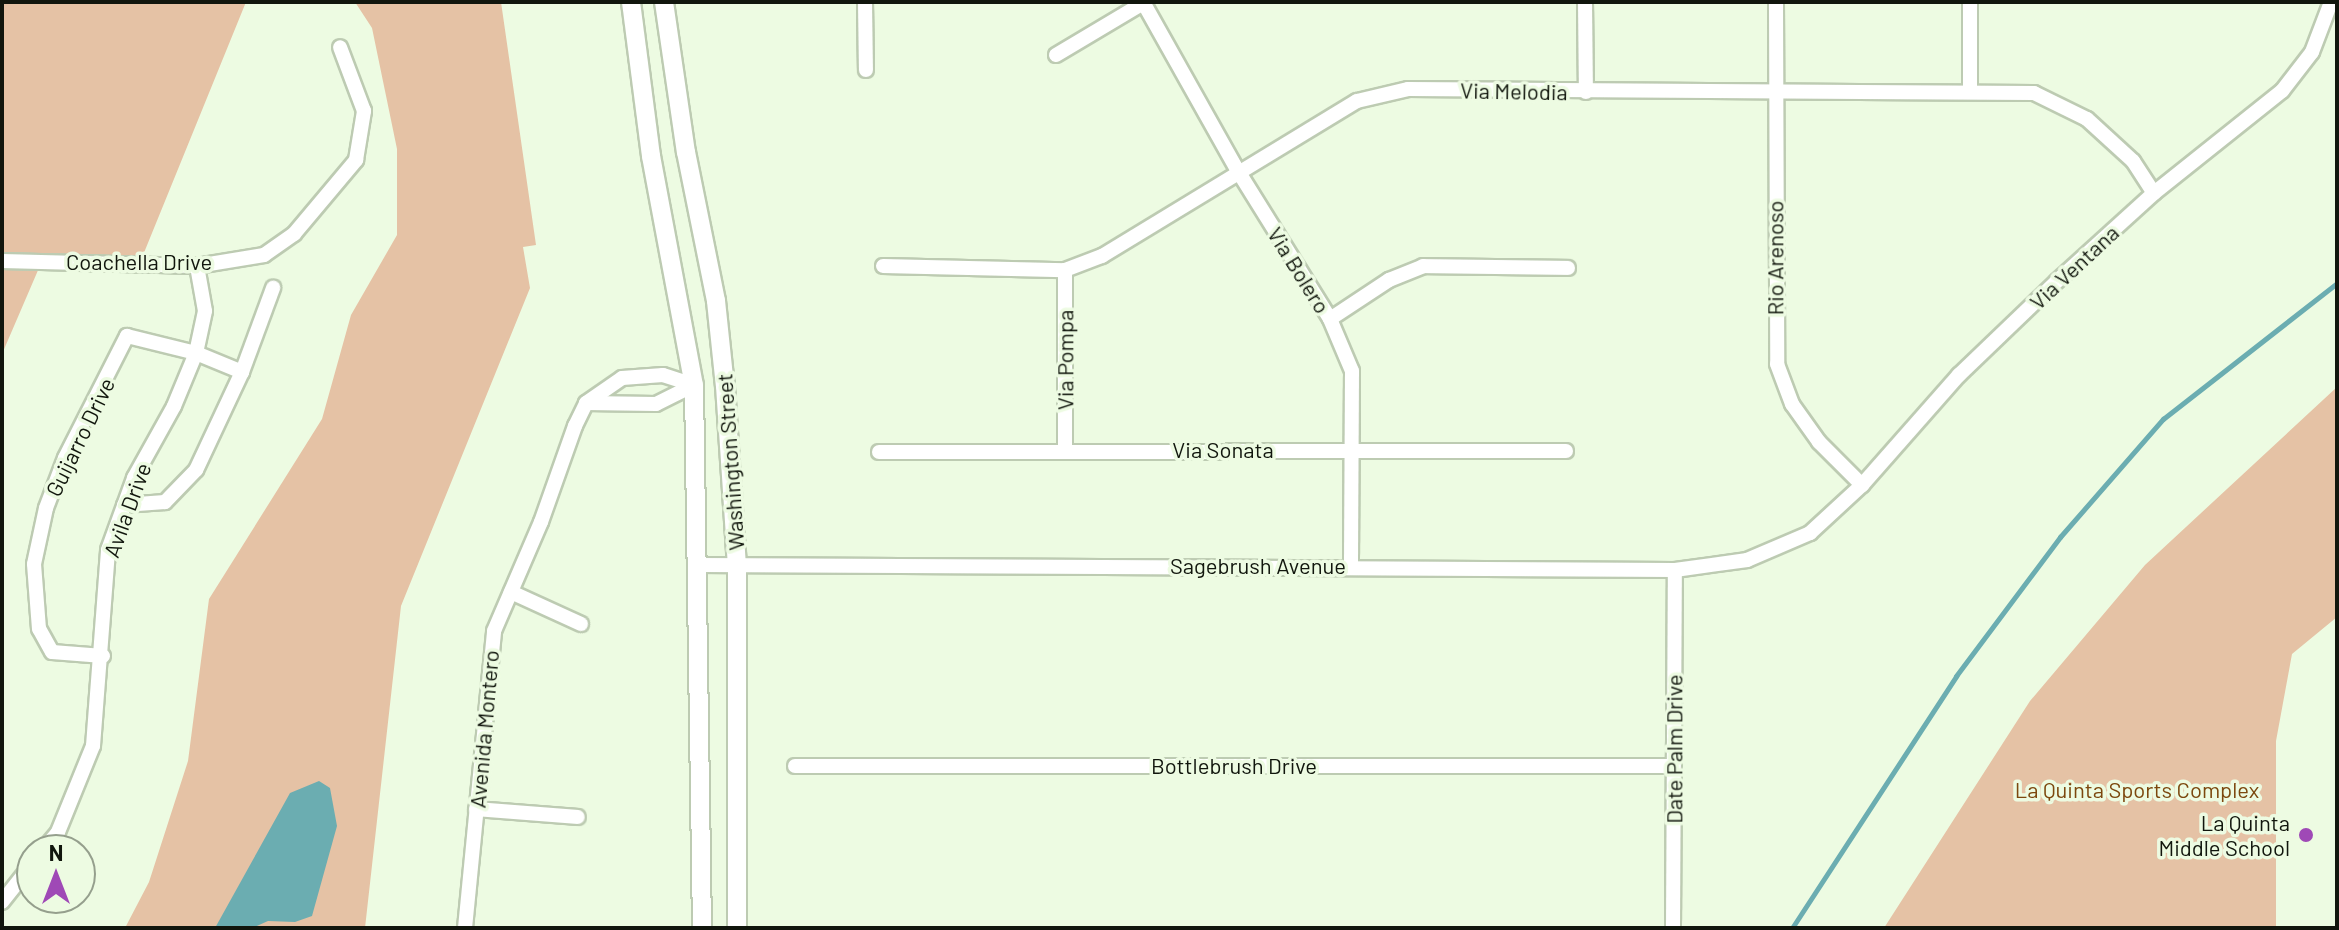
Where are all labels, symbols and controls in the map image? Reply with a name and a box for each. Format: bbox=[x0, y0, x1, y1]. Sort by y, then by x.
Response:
street label: Via Melodia bbox=[1460, 77, 1568, 105]
street label: Rio Arenoso bbox=[1762, 201, 1788, 315]
street label: Via Ventana bbox=[2024, 219, 2124, 315]
street label: Via Bolero bbox=[1262, 222, 1336, 318]
street label: Coachella Drive bbox=[66, 249, 212, 275]
street label: Via Pompa bbox=[1052, 310, 1078, 410]
street label: Guijarro Drive bbox=[40, 373, 120, 501]
street label: Washington Street bbox=[711, 373, 749, 551]
street label: Via Sonata bbox=[1172, 437, 1274, 463]
street label: Avila Drive bbox=[98, 459, 156, 561]
street label: Sagebrush Avenue bbox=[1170, 553, 1346, 579]
street label: Avenida Montero bbox=[464, 649, 504, 809]
street label: Date Palm Drive bbox=[1661, 674, 1687, 824]
street label: Bottlebrush Drive bbox=[1151, 753, 1317, 779]
park label: La Quinta Sports Complex bbox=[2015, 777, 2259, 803]
place label: La Quinta Middle School bbox=[2158, 809, 2290, 860]
marker: La Quinta Middle School bbox=[2297, 826, 2315, 844]
north arrow bbox=[16, 834, 96, 914]
text: N bbox=[49, 839, 63, 865]

